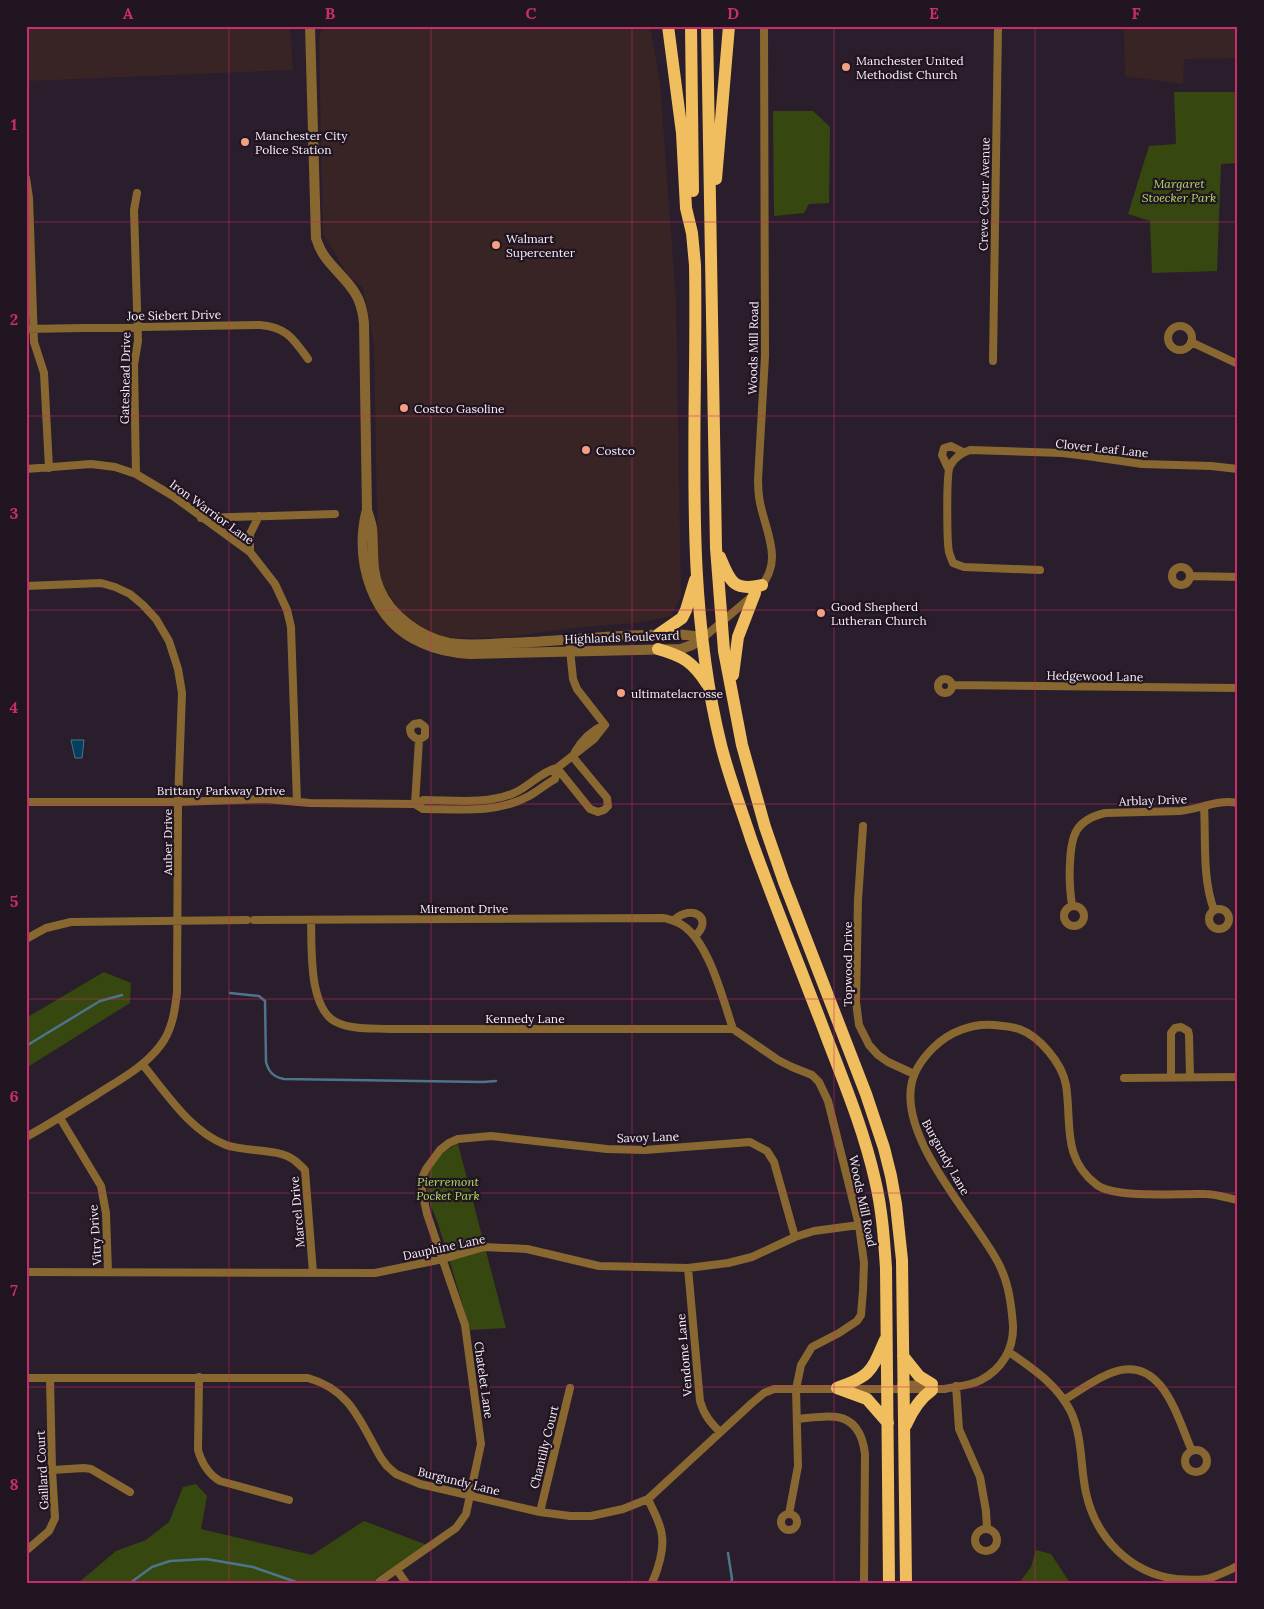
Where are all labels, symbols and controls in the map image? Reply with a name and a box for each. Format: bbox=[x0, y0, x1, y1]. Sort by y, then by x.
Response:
text: A bbox=[123, 3, 134, 23]
text: B bbox=[325, 3, 336, 23]
text: C bbox=[525, 3, 537, 23]
text: D bbox=[727, 3, 739, 23]
text: E bbox=[929, 3, 939, 23]
text: F bbox=[1131, 3, 1141, 23]
place label: Manchester United Methodist Church bbox=[856, 53, 964, 82]
marker: Manchester United Methodist Church bbox=[840, 61, 852, 73]
text: 1 bbox=[11, 114, 17, 134]
place label: Manchester City Police Station bbox=[255, 128, 348, 157]
marker: Manchester City Police Station bbox=[239, 136, 251, 148]
street label: Creve Coeur Avenue bbox=[976, 137, 993, 251]
park label: Margaret Stoecker Park bbox=[1142, 176, 1216, 205]
place label: Walmart Supercenter bbox=[506, 231, 576, 260]
marker: Walmart Supercenter bbox=[490, 239, 502, 251]
street label: Woods Mill Road bbox=[745, 301, 761, 395]
street label: Joe Siebert Drive bbox=[126, 307, 222, 323]
text: 2 bbox=[10, 309, 18, 329]
street label: Gateshead Drive bbox=[117, 331, 133, 424]
place label: Costco Gasoline bbox=[414, 401, 505, 416]
marker: Costco Gasoline bbox=[398, 402, 410, 414]
street label: Clover Leaf Lane bbox=[1055, 436, 1150, 460]
place label: Costco bbox=[596, 443, 635, 458]
marker: Costco bbox=[580, 444, 592, 456]
street label: Iron Warrior Lane bbox=[167, 476, 257, 548]
text: 3 bbox=[10, 503, 19, 523]
place label: Good Shepherd Lutheran Church bbox=[831, 599, 927, 628]
marker: Good Shepherd Lutheran Church bbox=[815, 607, 827, 619]
street label: Highlands Boulevard bbox=[564, 627, 680, 647]
street label: Hedgewood Lane bbox=[1046, 668, 1144, 684]
place label: ultimatelacrosse bbox=[631, 686, 724, 701]
marker: ultimatelacrosse bbox=[615, 687, 627, 699]
text: 4 bbox=[10, 697, 19, 717]
street label: Brittany Parkway Drive bbox=[157, 783, 286, 798]
street label: Arblay Drive bbox=[1118, 791, 1188, 809]
street label: Auber Drive bbox=[160, 808, 175, 876]
text: 5 bbox=[10, 891, 19, 911]
street label: Miremont Drive bbox=[420, 901, 509, 916]
street label: Topwood Drive bbox=[840, 921, 855, 1007]
street label: Kennedy Lane bbox=[485, 1011, 565, 1026]
text: 6 bbox=[9, 1086, 19, 1106]
street label: Burgundy Lane bbox=[919, 1116, 973, 1198]
street label: Savoy Lane bbox=[617, 1128, 680, 1146]
street label: Woods Mill Road bbox=[846, 1154, 880, 1248]
park label: Pierremont Pocket Park bbox=[416, 1174, 480, 1203]
street label: Marcel Drive bbox=[286, 1175, 308, 1248]
street label: Vitry Drive bbox=[85, 1204, 105, 1267]
street label: Dauphine Lane bbox=[401, 1231, 487, 1263]
text: 7 bbox=[10, 1280, 18, 1300]
street label: Vendome Lane bbox=[673, 1313, 695, 1398]
street label: Chatelet Lane bbox=[471, 1341, 497, 1420]
street label: Chantilly Court bbox=[526, 1403, 562, 1490]
street label: Gaillard Court bbox=[32, 1430, 52, 1510]
street label: Burgundy Lane bbox=[416, 1463, 502, 1499]
text: 8 bbox=[9, 1474, 19, 1494]

